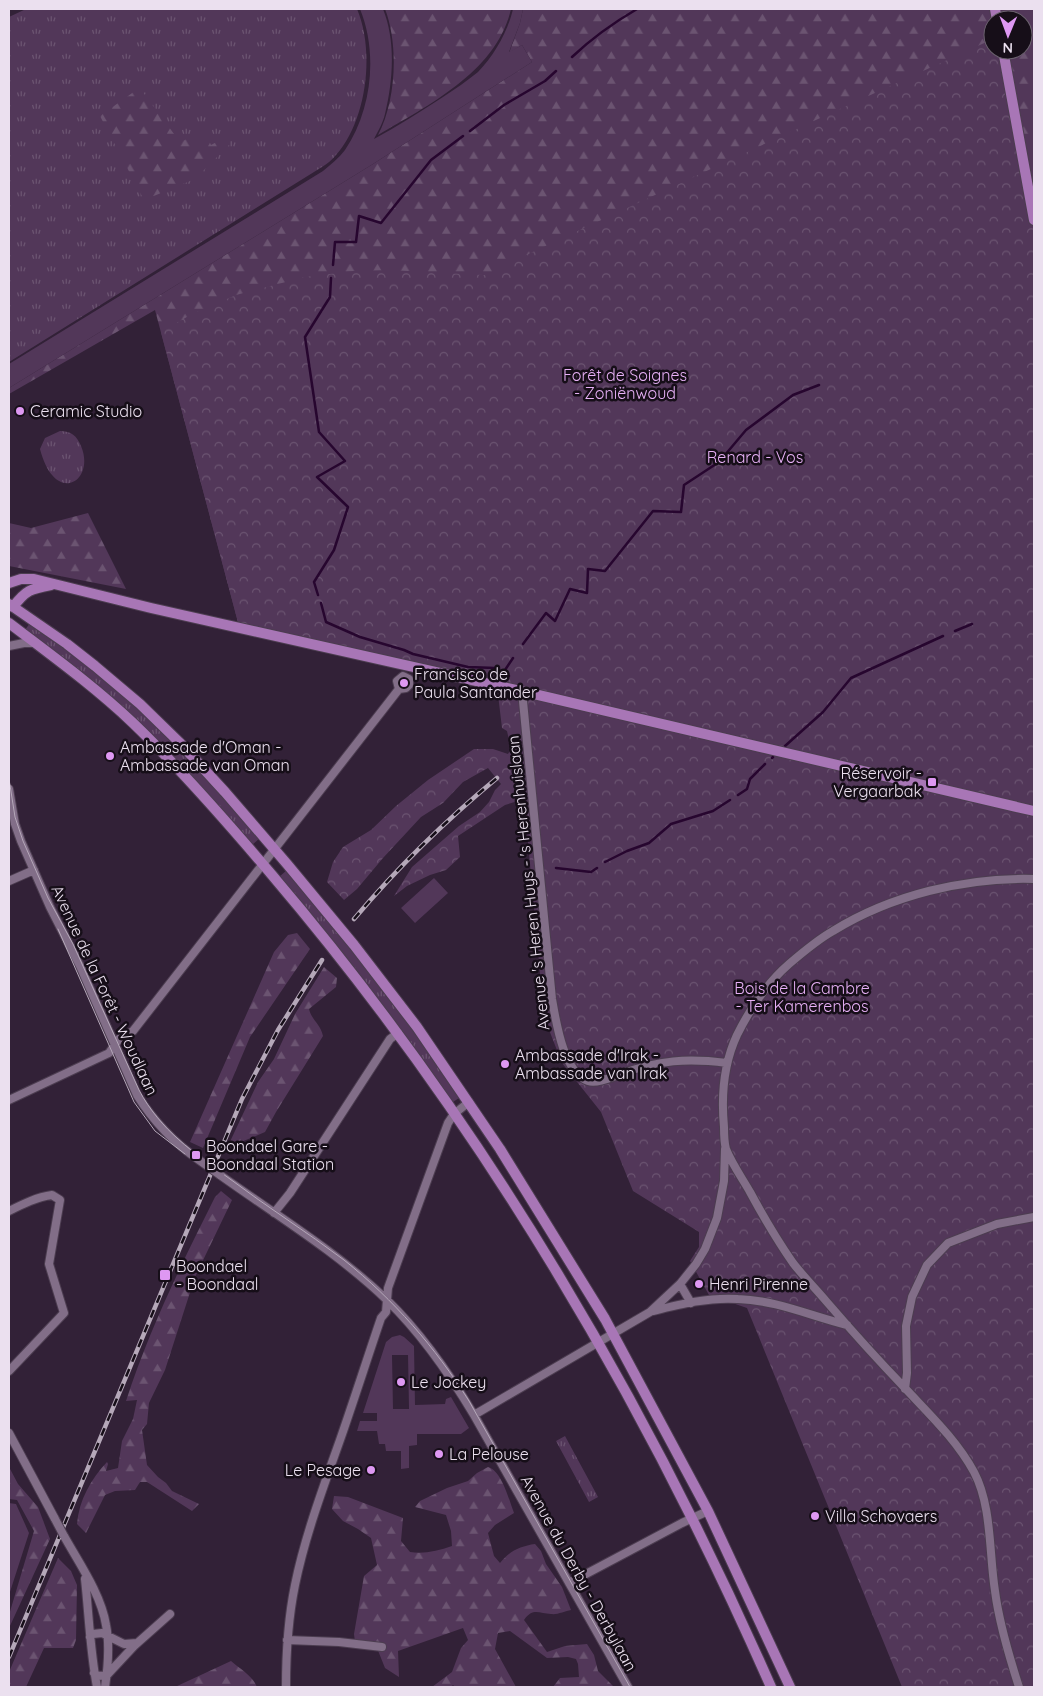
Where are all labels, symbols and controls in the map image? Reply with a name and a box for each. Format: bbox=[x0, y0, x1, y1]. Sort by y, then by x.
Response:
north arrow bbox=[983, 10, 1033, 60]
text: N bbox=[1002, 39, 1013, 57]
park label: Forêt de Soignes - Zoniënwoud bbox=[563, 365, 687, 403]
place label: Ceramic Studio bbox=[30, 401, 142, 421]
marker: Ceramic Studio bbox=[14, 405, 26, 417]
park label: Renard - Vos bbox=[707, 447, 803, 467]
place label: Francisco de Paula Santander bbox=[414, 664, 537, 702]
marker: Francisco de Paula Santander bbox=[398, 677, 410, 689]
street label: Avenue 's Heren Huys - 's Herenhuislaan bbox=[503, 735, 553, 1031]
place label: Ambassade d'Oman - Ambassade van Oman bbox=[120, 737, 290, 775]
marker: Ambassade d'Oman - Ambassade van Oman bbox=[104, 750, 116, 762]
place label: Réservoir - Vergaarbak bbox=[833, 763, 922, 801]
marker: Réservoir - Vergaarbak bbox=[926, 776, 938, 788]
street label: Avenue de la Forêt - Woudlaan bbox=[47, 882, 163, 1098]
park label: Bois de la Cambre - Ter Kamerenbos bbox=[734, 978, 870, 1016]
place label: Ambassade d'Irak - Ambassade van Irak bbox=[515, 1045, 667, 1083]
marker: Ambassade d'Irak - Ambassade van Irak bbox=[499, 1058, 511, 1070]
place label: Boondael Gare - Boondaal Station bbox=[206, 1136, 334, 1174]
marker: Boondael Gare - Boondaal Station bbox=[190, 1149, 202, 1161]
place label: Boondael - Boondaal bbox=[176, 1256, 259, 1294]
marker: Boondael - Boondaal bbox=[158, 1268, 172, 1282]
place label: Henri Pirenne bbox=[709, 1274, 808, 1294]
marker: Henri Pirenne bbox=[693, 1278, 705, 1290]
place label: Le Jockey bbox=[411, 1372, 486, 1392]
marker: Le Jockey bbox=[395, 1376, 407, 1388]
place label: La Pelouse bbox=[449, 1444, 529, 1464]
marker: La Pelouse bbox=[433, 1448, 445, 1460]
place label: Le Pesage bbox=[285, 1460, 361, 1480]
marker: Le Pesage bbox=[365, 1464, 377, 1476]
street label: Avenue du Derby - Derbylaan bbox=[517, 1471, 641, 1675]
place label: Villa Schovaers bbox=[825, 1506, 937, 1526]
marker: Villa Schovaers bbox=[809, 1510, 821, 1522]

